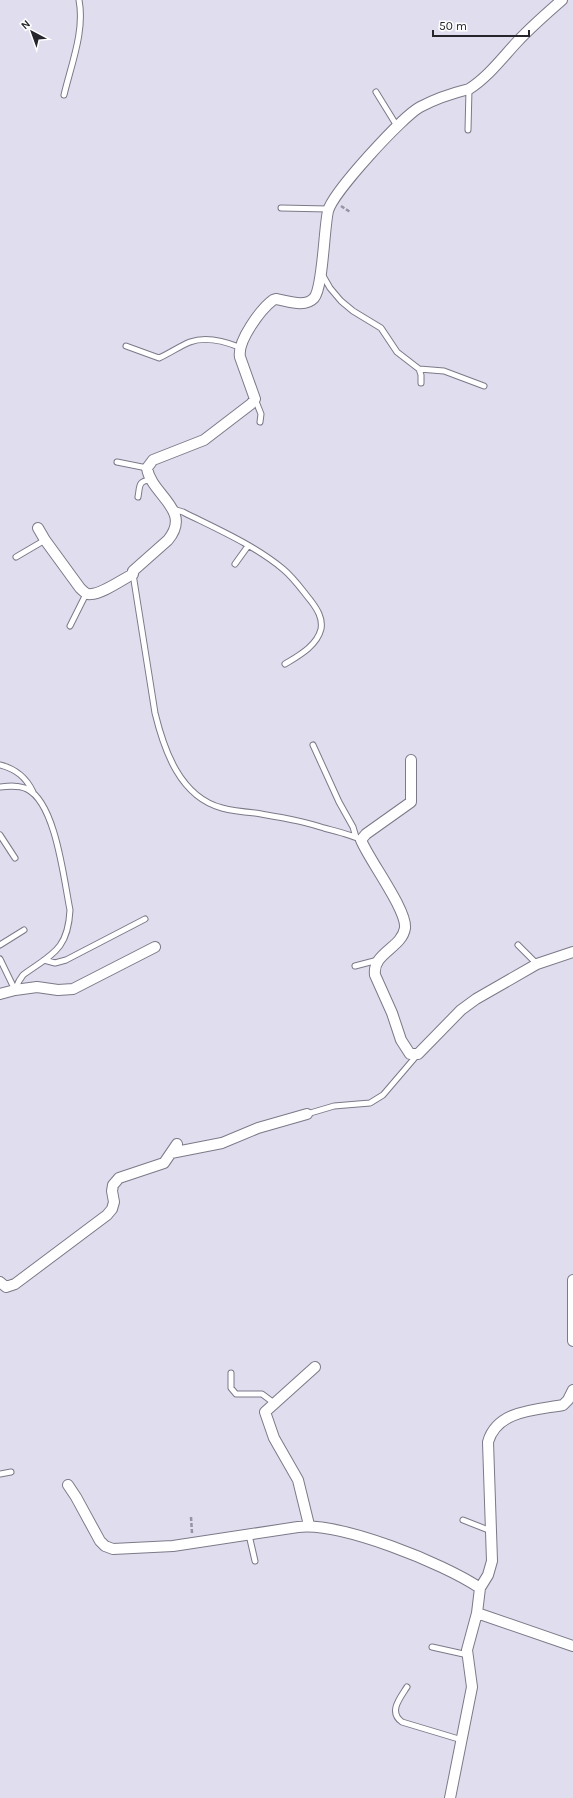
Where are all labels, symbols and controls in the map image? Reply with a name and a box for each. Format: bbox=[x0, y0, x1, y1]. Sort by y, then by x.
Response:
north arrow bbox=[12, 12, 52, 52]
scale bar bbox=[433, 12, 529, 38]
text: N bbox=[19, 17, 33, 32]
text: 50 m bbox=[439, 19, 467, 33]

